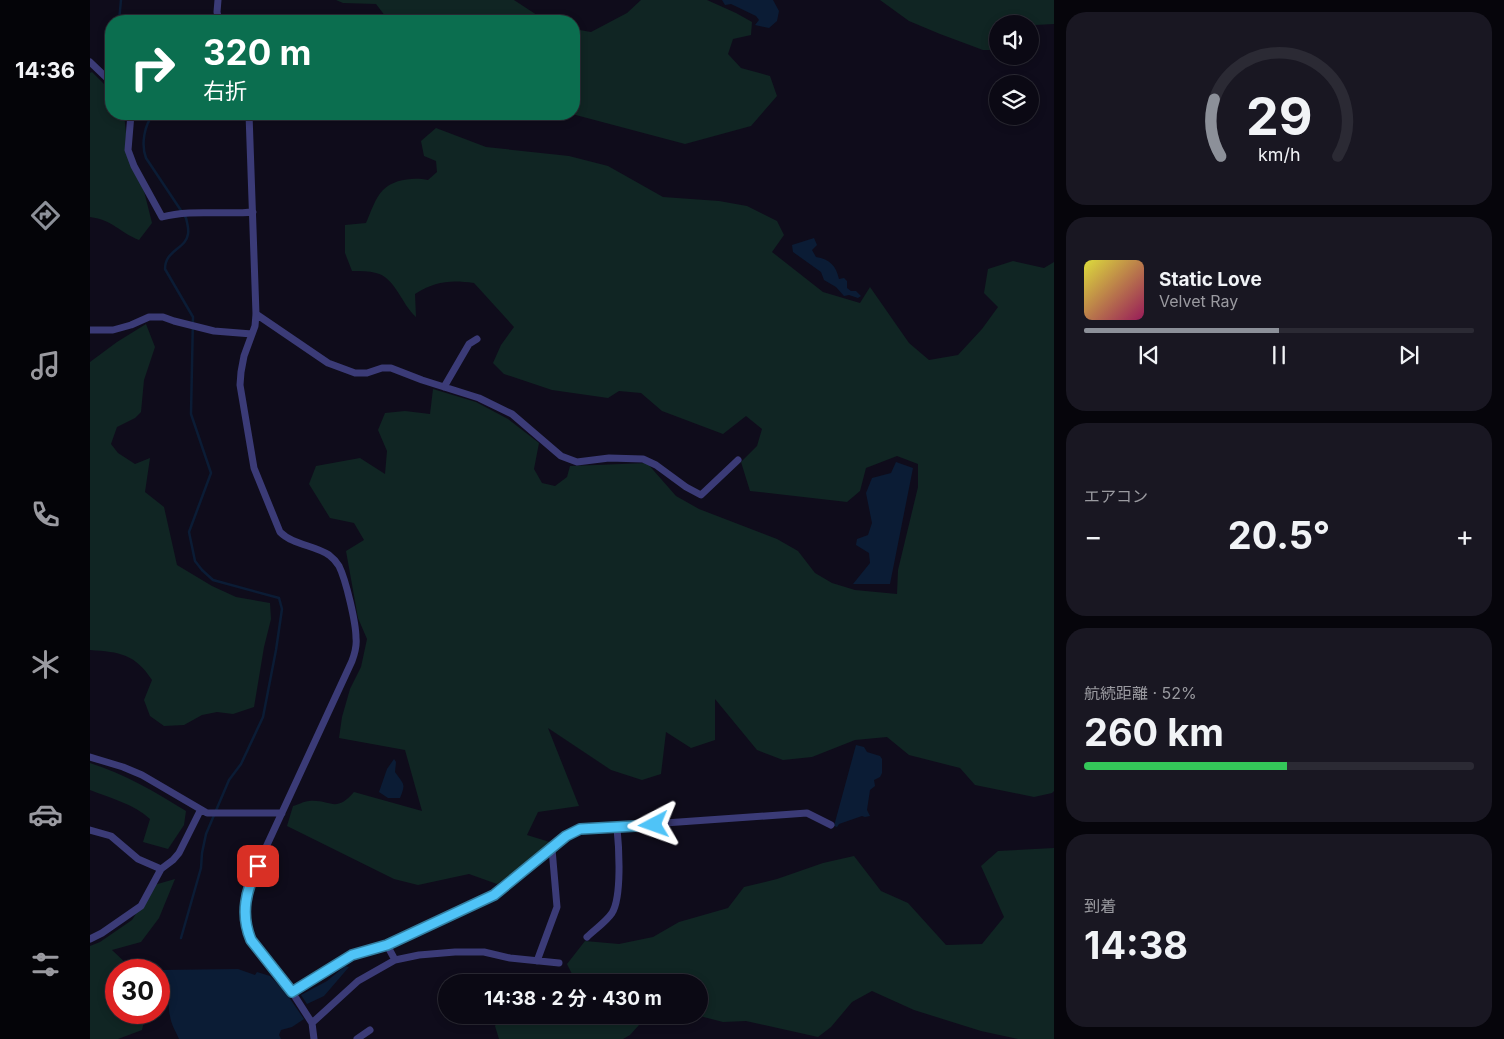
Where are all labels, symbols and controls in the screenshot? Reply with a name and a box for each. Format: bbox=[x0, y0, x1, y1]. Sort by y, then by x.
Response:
map controls bbox=[989, 15, 1039, 125]
button: sound bbox=[989, 15, 1039, 65]
text: 320 m bbox=[203, 31, 311, 73]
icon: right bbox=[120, 35, 185, 100]
text: 14:36 bbox=[15, 57, 75, 83]
button: layers bbox=[989, 75, 1039, 125]
text: 右折 bbox=[203, 78, 247, 104]
text: 29 bbox=[1246, 85, 1312, 148]
text: km/h bbox=[1258, 144, 1300, 165]
icon: directions bbox=[28, 198, 63, 233]
text: Static Love bbox=[1159, 268, 1262, 291]
text: Velvet Ray bbox=[1159, 291, 1238, 311]
icon: previous bbox=[1135, 341, 1163, 369]
icon: pause bbox=[1265, 341, 1293, 369]
icon: next bbox=[1395, 341, 1423, 369]
icon: music bbox=[28, 348, 63, 383]
text: エアコン bbox=[1084, 486, 1148, 506]
icon: phone bbox=[28, 497, 63, 532]
text: 20.5° bbox=[1228, 512, 1330, 558]
text: − bbox=[1084, 519, 1103, 553]
text: + bbox=[1455, 519, 1474, 553]
icon: climate bbox=[28, 647, 63, 682]
text: 航続距離 · 52% bbox=[1084, 683, 1197, 703]
text: 260 km bbox=[1084, 709, 1224, 755]
icon: car bbox=[28, 797, 63, 832]
position arrow bbox=[627, 798, 679, 850]
pin bbox=[237, 845, 279, 887]
icon: arrive bbox=[244, 852, 272, 880]
text: 到着 bbox=[1084, 896, 1116, 916]
text: 14:38 bbox=[1084, 922, 1188, 968]
icon: filters bbox=[28, 947, 63, 982]
speed limit sign: 30 bbox=[105, 959, 170, 1024]
text: 14:38 · 2 分 · 430 m bbox=[484, 987, 662, 1010]

